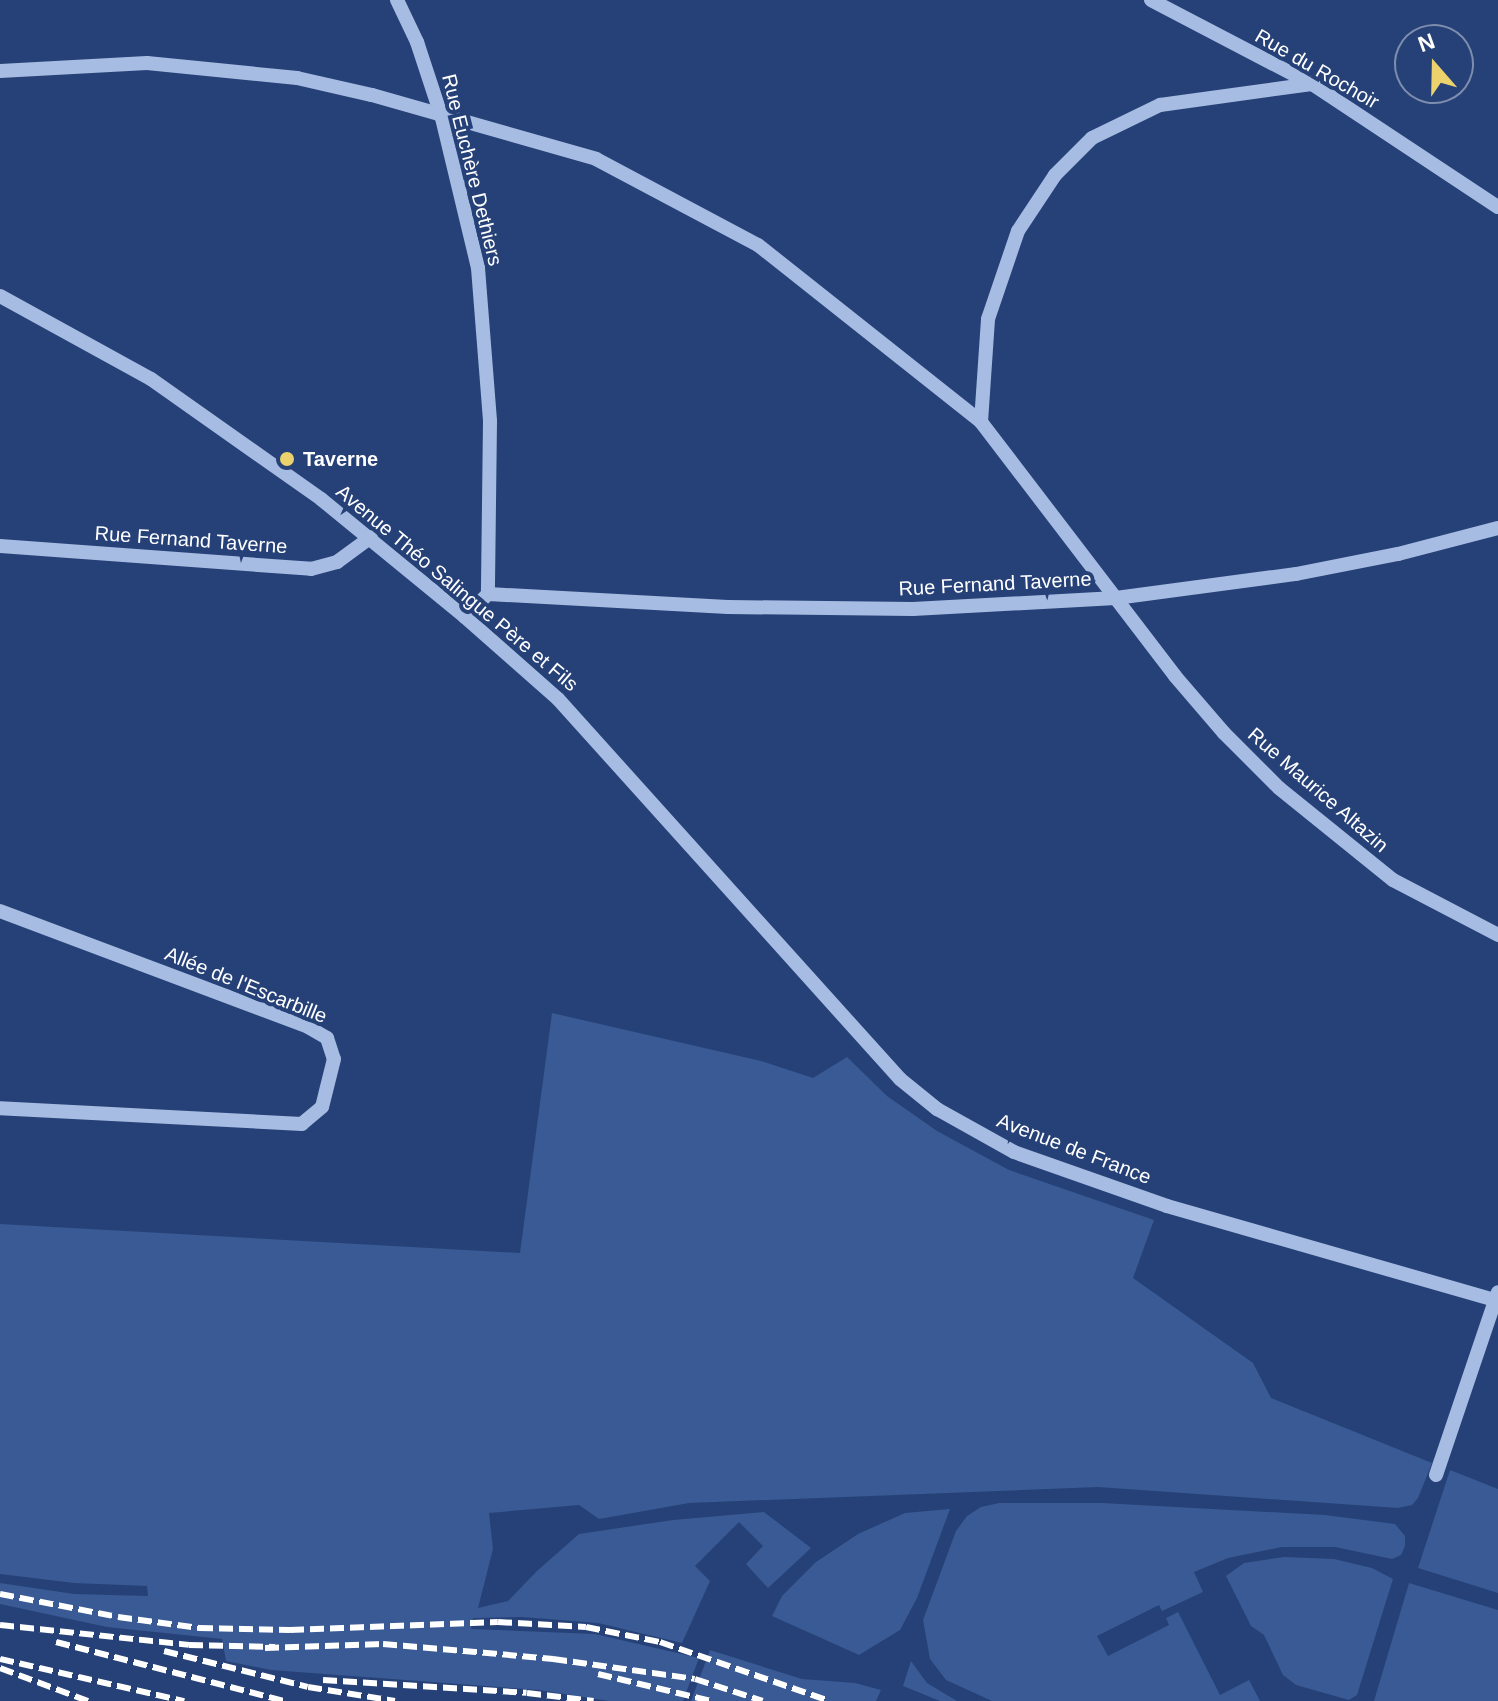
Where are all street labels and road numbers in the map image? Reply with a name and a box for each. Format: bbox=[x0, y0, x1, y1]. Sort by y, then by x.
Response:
street label: Rue du Rochoir bbox=[1251, 24, 1383, 114]
street label: Rue Euchère Dethiers bbox=[437, 72, 507, 268]
street label: Avenue Théo Salingue Père et Fils bbox=[331, 480, 583, 696]
street label: Rue Fernand Taverne bbox=[94, 521, 288, 559]
street label: Rue Fernand Taverne bbox=[898, 567, 1092, 601]
street label: Rue Maurice Altazin bbox=[1243, 722, 1393, 858]
street label: Allée de l'Escarbille bbox=[161, 942, 331, 1028]
street label: Avenue de France bbox=[994, 1109, 1154, 1189]

